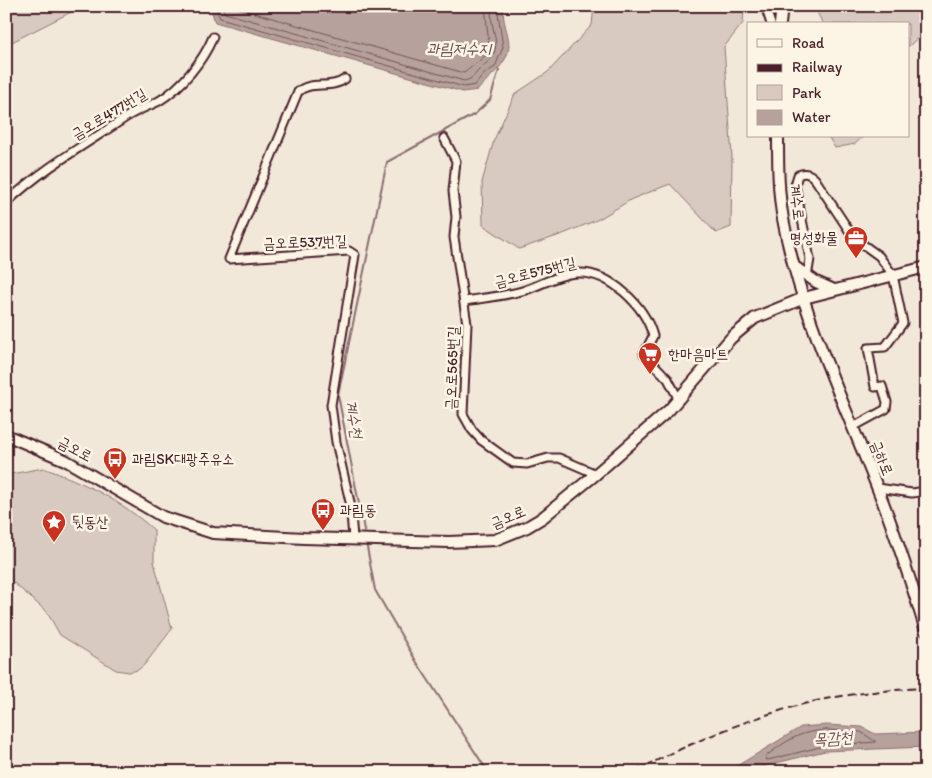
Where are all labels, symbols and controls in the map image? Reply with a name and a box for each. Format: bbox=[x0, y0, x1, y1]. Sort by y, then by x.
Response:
legend bbox=[747, 22, 910, 138]
text: Road bbox=[792, 34, 825, 52]
water label: 과림저수지 bbox=[427, 39, 493, 58]
text: Railway bbox=[792, 58, 842, 76]
text: Park bbox=[792, 84, 822, 102]
street label: 금오로477번길 bbox=[68, 85, 150, 143]
text: Water bbox=[792, 108, 831, 126]
street label: 계수로 bbox=[786, 183, 808, 221]
office icon: 명성화물 bbox=[843, 225, 869, 259]
place label: 명성화물 bbox=[790, 229, 838, 247]
street label: 금오로537번길 bbox=[263, 232, 347, 252]
street label: 금오로575번길 bbox=[492, 253, 578, 291]
street label: 금오로565번길 bbox=[442, 326, 462, 410]
supermarket icon: 한마음마트 bbox=[637, 341, 663, 375]
place label: 한마음마트 bbox=[668, 345, 728, 363]
water label: 계수천 bbox=[341, 398, 367, 442]
street label: 금오로 bbox=[55, 433, 95, 465]
street label: 금하로 bbox=[867, 438, 897, 478]
bus stop icon: 과림SK대광주유소 bbox=[102, 446, 128, 480]
place label: 과림SK대광주유소 bbox=[132, 450, 234, 468]
bus stop icon: 과림동 bbox=[310, 497, 336, 531]
place label: 과림동 bbox=[340, 501, 376, 519]
street label: 금오로 bbox=[488, 502, 528, 532]
place icon: 뒷동산 bbox=[41, 509, 67, 543]
place label: 뒷동산 bbox=[72, 513, 108, 531]
water label: 목감천 bbox=[813, 727, 855, 749]

